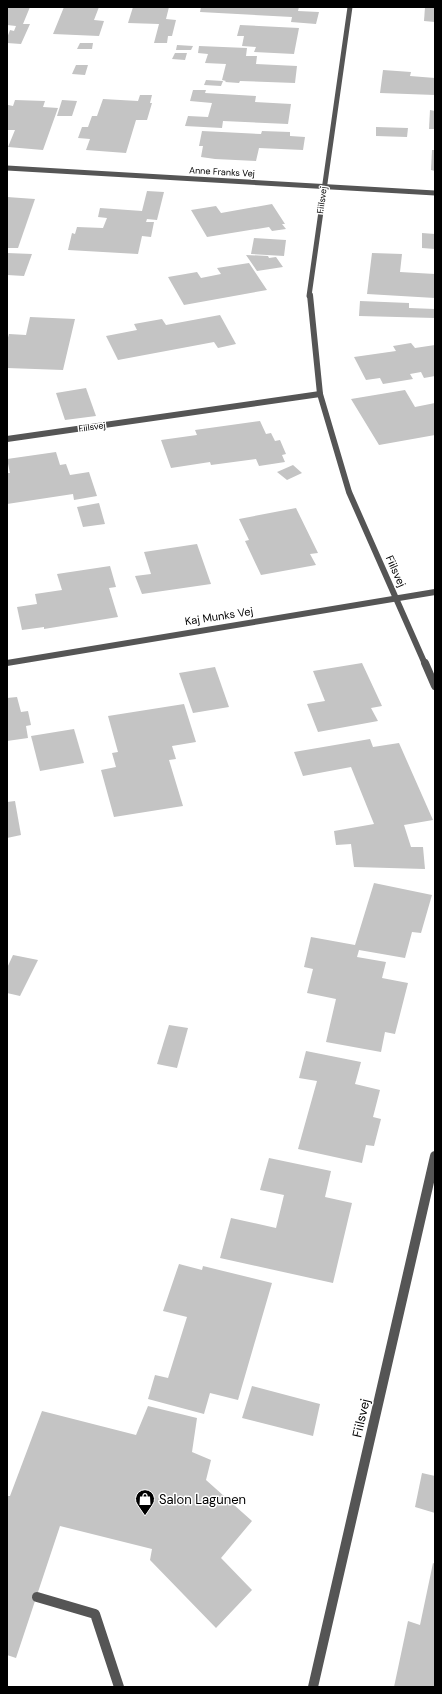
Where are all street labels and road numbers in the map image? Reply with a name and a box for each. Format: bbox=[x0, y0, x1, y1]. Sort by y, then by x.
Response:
street label: Anne Franks Vej bbox=[189, 164, 255, 180]
street label: Fiilsvej bbox=[314, 186, 330, 214]
street label: Fiilsvej bbox=[78, 419, 106, 435]
street label: Fiilsvej bbox=[383, 553, 409, 589]
street label: Kaj Munks Vej bbox=[184, 604, 254, 628]
street label: Fiilsvej bbox=[348, 1397, 374, 1439]

